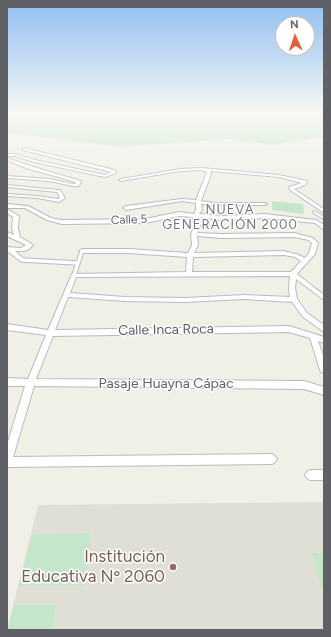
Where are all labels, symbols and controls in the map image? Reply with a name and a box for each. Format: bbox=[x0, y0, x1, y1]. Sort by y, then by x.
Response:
north arrow bbox=[275, 16, 315, 56]
text: N bbox=[290, 18, 299, 31]
district label: NUEVA GENERACIÓN 2000 bbox=[162, 202, 298, 233]
street label: Calle 5 bbox=[111, 212, 147, 228]
street label: Calle Inca Roca bbox=[118, 321, 214, 339]
street label: Pasaje Huayna Cápac bbox=[99, 376, 233, 392]
place label: Institución Educativa Nº 2060 bbox=[21, 547, 165, 587]
marker: Institución Educativa Nº 2060 bbox=[168, 562, 178, 572]

